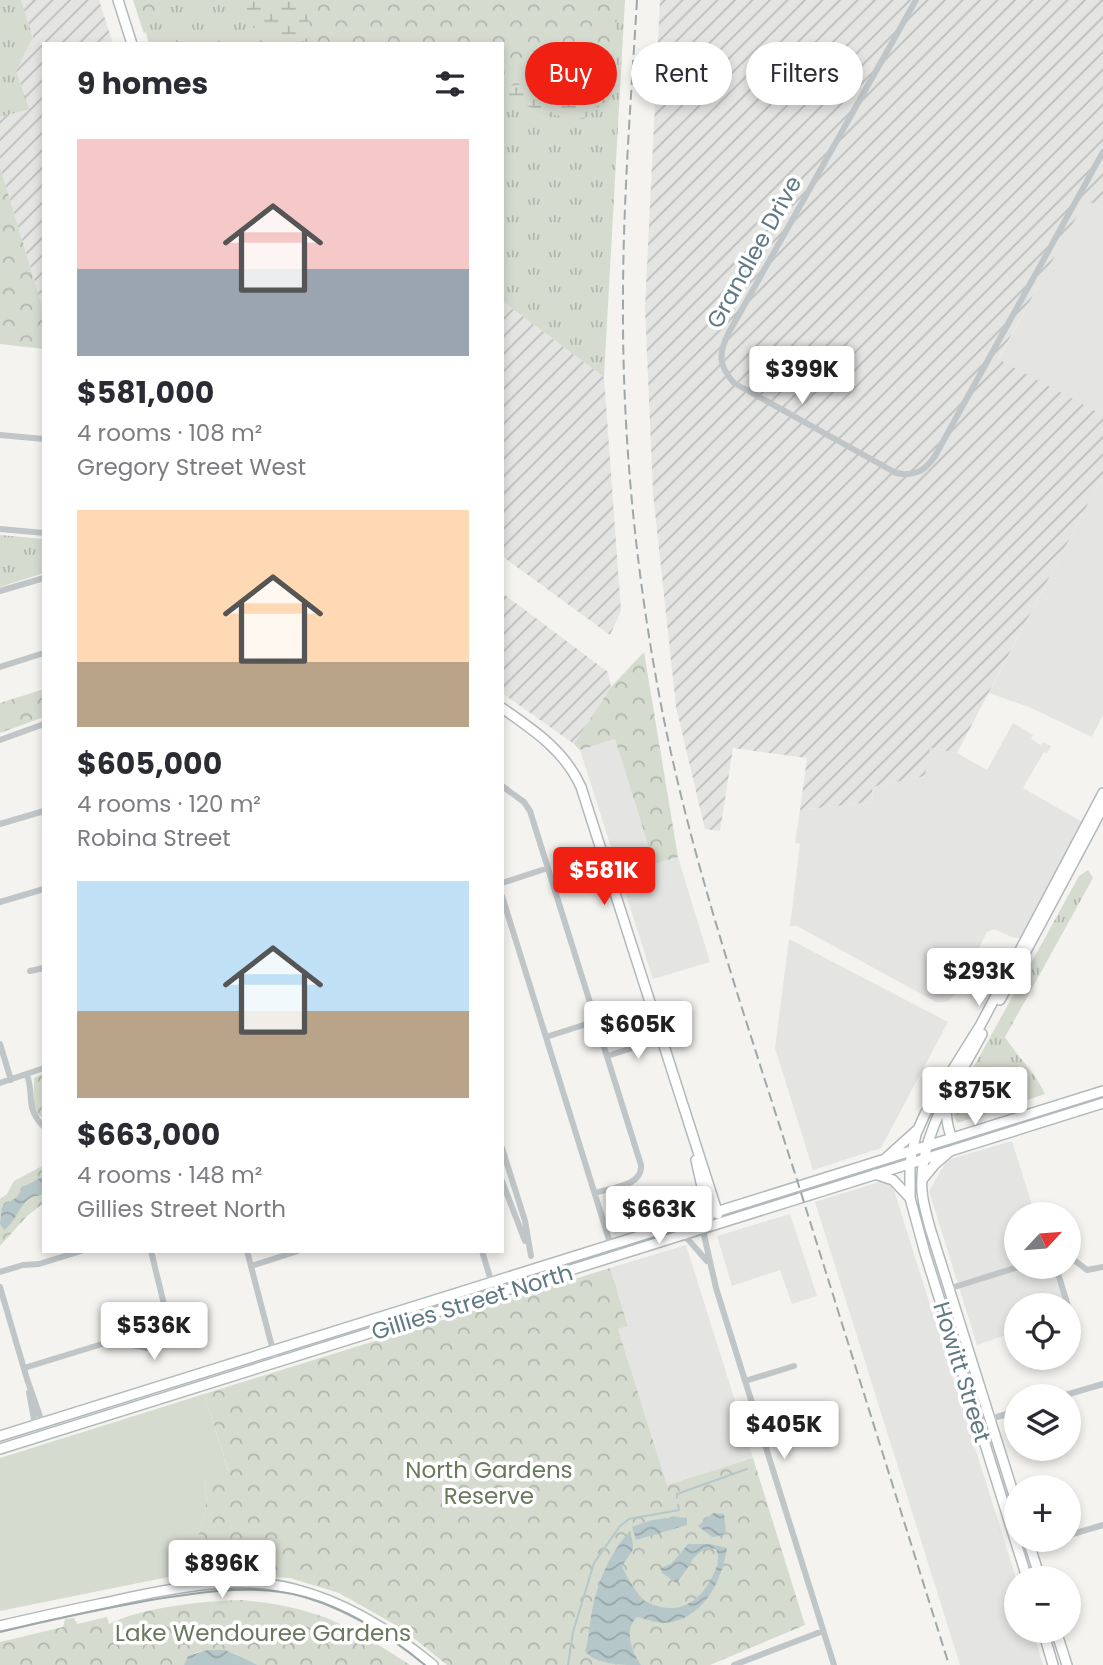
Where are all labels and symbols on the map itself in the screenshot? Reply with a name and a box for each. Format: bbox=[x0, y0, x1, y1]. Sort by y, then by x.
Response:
street label: Grandlee Drive bbox=[699, 170, 809, 334]
pin: $399K bbox=[753, 346, 851, 406]
pin: $581K bbox=[555, 848, 653, 907]
pin: $293K bbox=[930, 948, 1028, 1008]
pin: $605K bbox=[589, 1002, 687, 1061]
pin: $875K bbox=[926, 1068, 1024, 1127]
pin: $663K bbox=[610, 1186, 708, 1246]
north arrow bbox=[1004, 1202, 1082, 1279]
street label: Gillies Street North bbox=[367, 1256, 577, 1348]
street label: Howitt Street bbox=[925, 1298, 999, 1446]
pin: $536K bbox=[105, 1302, 203, 1362]
pin: $405K bbox=[735, 1402, 833, 1461]
park label: North Gardens Reserve bbox=[405, 1454, 573, 1512]
pin: $896K bbox=[173, 1540, 271, 1600]
park label: Lake Wendouree Gardens bbox=[115, 1617, 411, 1649]

